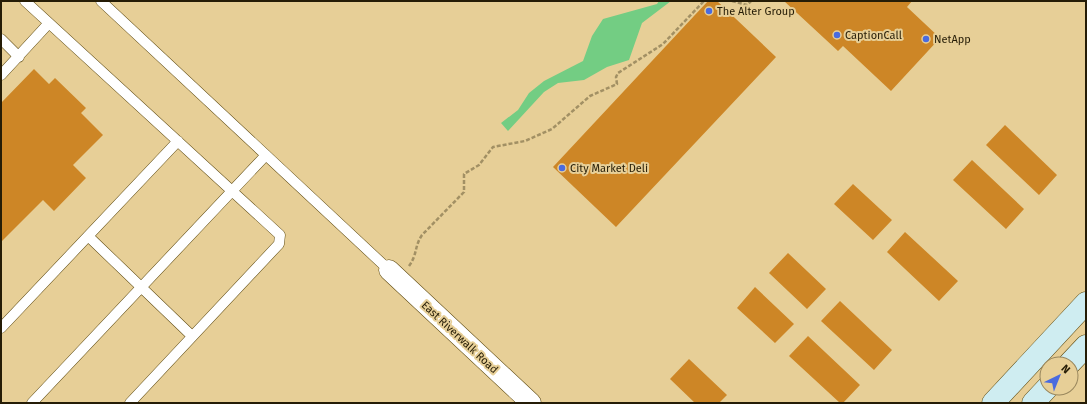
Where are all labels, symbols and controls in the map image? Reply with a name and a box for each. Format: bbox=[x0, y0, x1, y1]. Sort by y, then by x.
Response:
place label: The Alter Group bbox=[717, 5, 795, 18]
marker: The Alter Group bbox=[704, 6, 714, 16]
place label: CaptionCall bbox=[845, 29, 902, 42]
marker: CaptionCall bbox=[832, 30, 842, 40]
place label: NetApp bbox=[934, 33, 971, 46]
marker: NetApp bbox=[921, 34, 931, 44]
place label: City Market Deli bbox=[570, 162, 648, 175]
marker: City Market Deli bbox=[557, 163, 567, 173]
street label: East Riverwalk Road bbox=[419, 299, 501, 376]
north arrow bbox=[1039, 356, 1079, 396]
text: N bbox=[1058, 362, 1073, 376]

